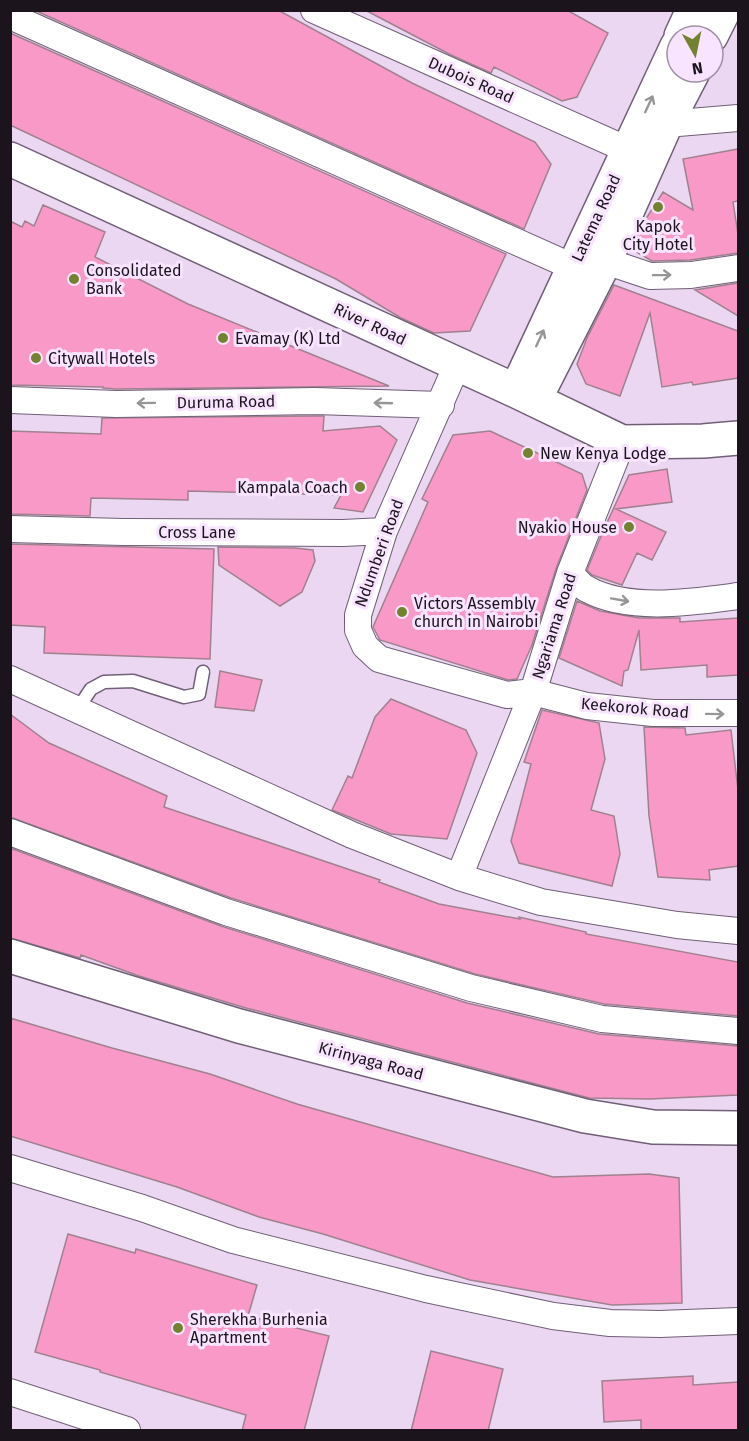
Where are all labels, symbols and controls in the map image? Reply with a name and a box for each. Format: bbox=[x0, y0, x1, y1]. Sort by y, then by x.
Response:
north arrow bbox=[665, 24, 725, 84]
street label: Dubois Road bbox=[425, 53, 517, 107]
text: N bbox=[691, 58, 704, 79]
one-way arrow bbox=[644, 96, 656, 114]
street label: Latema Road bbox=[567, 171, 625, 265]
marker: Kapok City Hotel bbox=[651, 200, 665, 214]
place label: Kapok City Hotel bbox=[623, 217, 694, 254]
place label: Consolidated Bank bbox=[86, 261, 181, 298]
one-way arrow bbox=[651, 270, 671, 281]
marker: Consolidated Bank bbox=[67, 272, 81, 286]
street label: River Road bbox=[331, 299, 409, 349]
place label: Evamay (K) Ltd bbox=[235, 329, 341, 348]
one-way arrow bbox=[535, 330, 547, 348]
marker: Evamay (K) Ltd bbox=[216, 331, 230, 345]
place label: Citywall Hotels bbox=[48, 349, 155, 368]
marker: Citywall Hotels bbox=[29, 351, 43, 365]
street label: Duruma Road bbox=[177, 392, 275, 412]
one-way arrow bbox=[136, 398, 156, 409]
one-way arrow bbox=[373, 398, 393, 409]
place label: New Kenya Lodge bbox=[540, 444, 666, 463]
marker: New Kenya Lodge bbox=[521, 446, 535, 460]
place label: Kampala Coach bbox=[237, 478, 348, 497]
marker: Kampala Coach bbox=[353, 480, 367, 494]
street label: Ndumberi Road bbox=[351, 496, 407, 610]
place label: Nyakio House bbox=[518, 518, 617, 537]
marker: Nyakio House bbox=[622, 520, 636, 534]
street label: Cross Lane bbox=[158, 523, 236, 542]
street label: Ngariama Road bbox=[528, 570, 580, 682]
place label: Victors Assembly church in Nairobi bbox=[414, 594, 539, 631]
one-way arrow bbox=[610, 595, 629, 606]
marker: Victors Assembly church in Nairobi bbox=[395, 605, 409, 619]
street label: Keekorok Road bbox=[580, 694, 690, 722]
one-way arrow bbox=[704, 708, 724, 720]
street label: Kirinyaga Road bbox=[316, 1038, 426, 1084]
place label: Sherekha Burhenia Apartment bbox=[190, 1310, 328, 1347]
marker: Sherekha Burhenia Apartment bbox=[171, 1321, 185, 1335]

